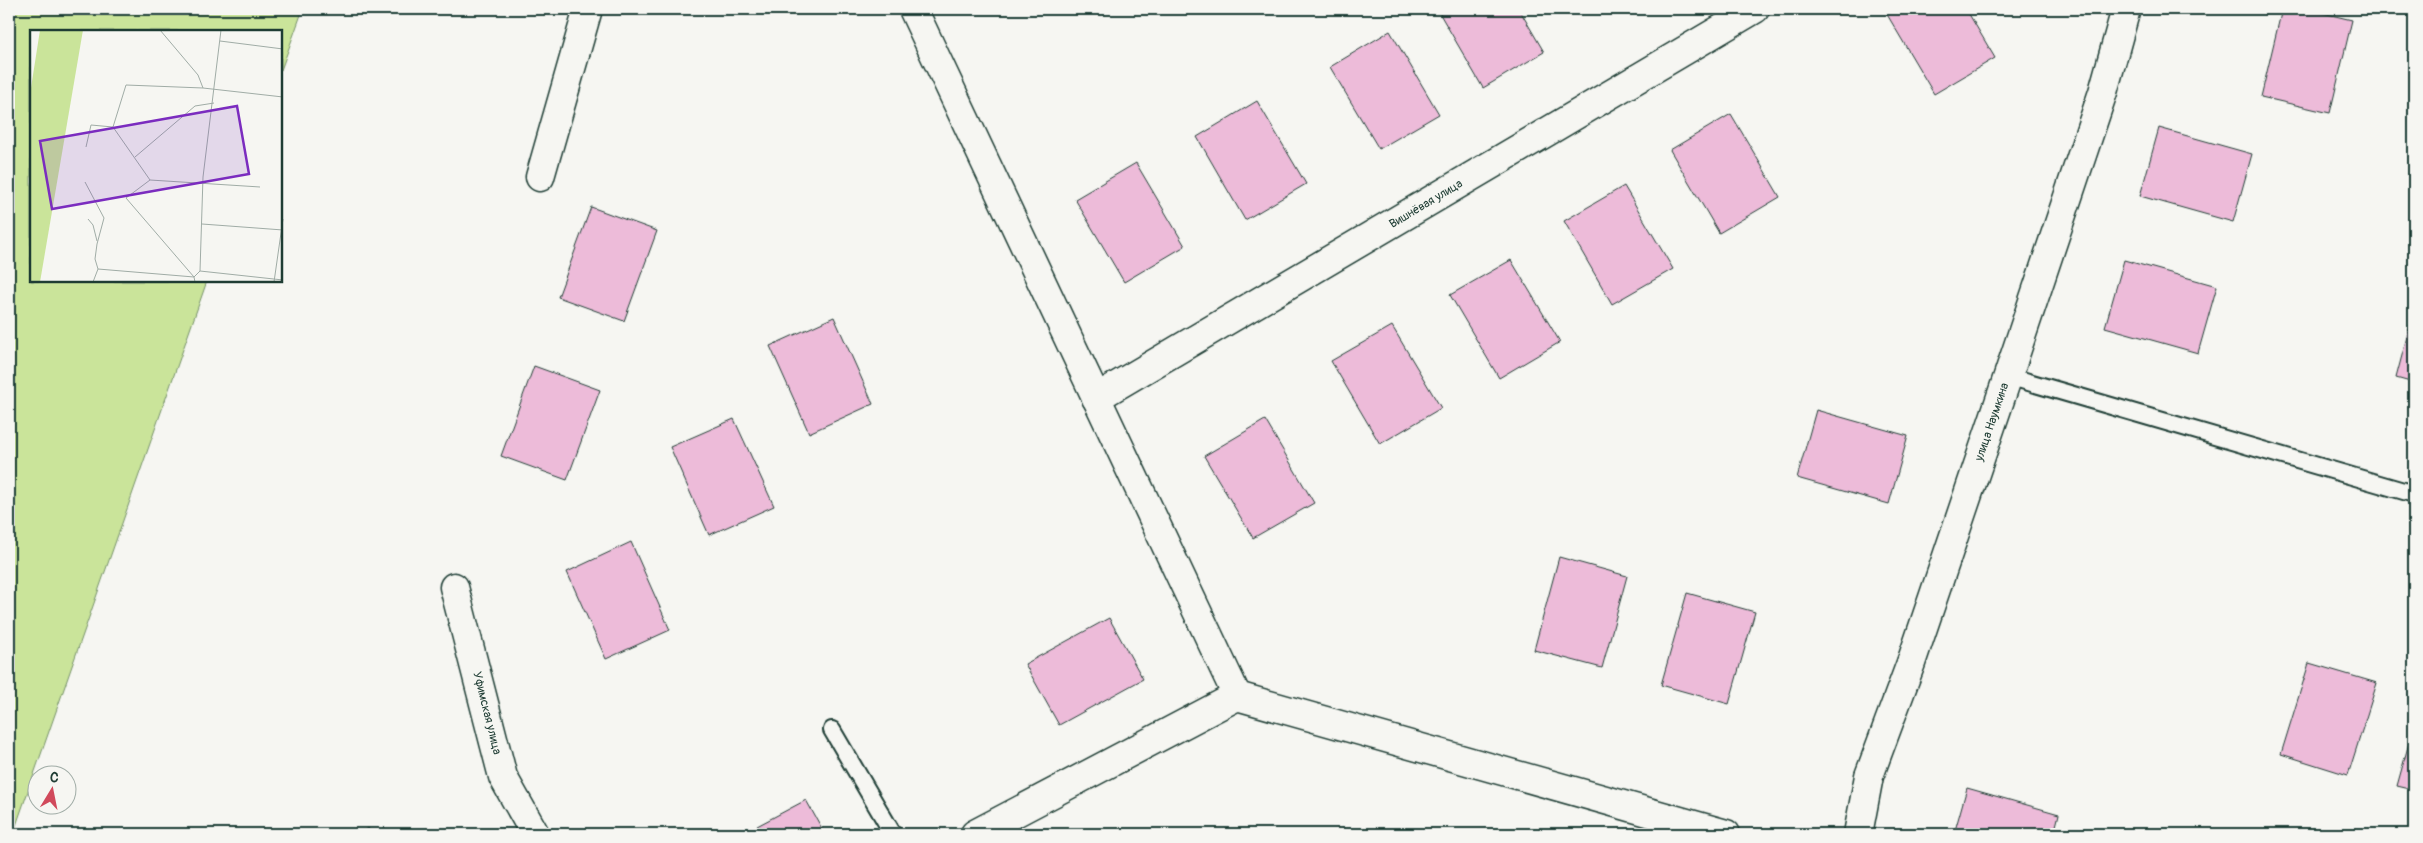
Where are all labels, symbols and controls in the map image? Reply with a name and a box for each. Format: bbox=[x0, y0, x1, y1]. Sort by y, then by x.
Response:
inset map bbox=[30, 30, 282, 282]
street label: Вишнёвая улица bbox=[1387, 176, 1466, 232]
street label: улица Наумкина bbox=[1971, 380, 2013, 464]
street label: Уфимская улица bbox=[469, 670, 505, 756]
north arrow bbox=[28, 766, 78, 816]
text: С bbox=[48, 769, 60, 787]

